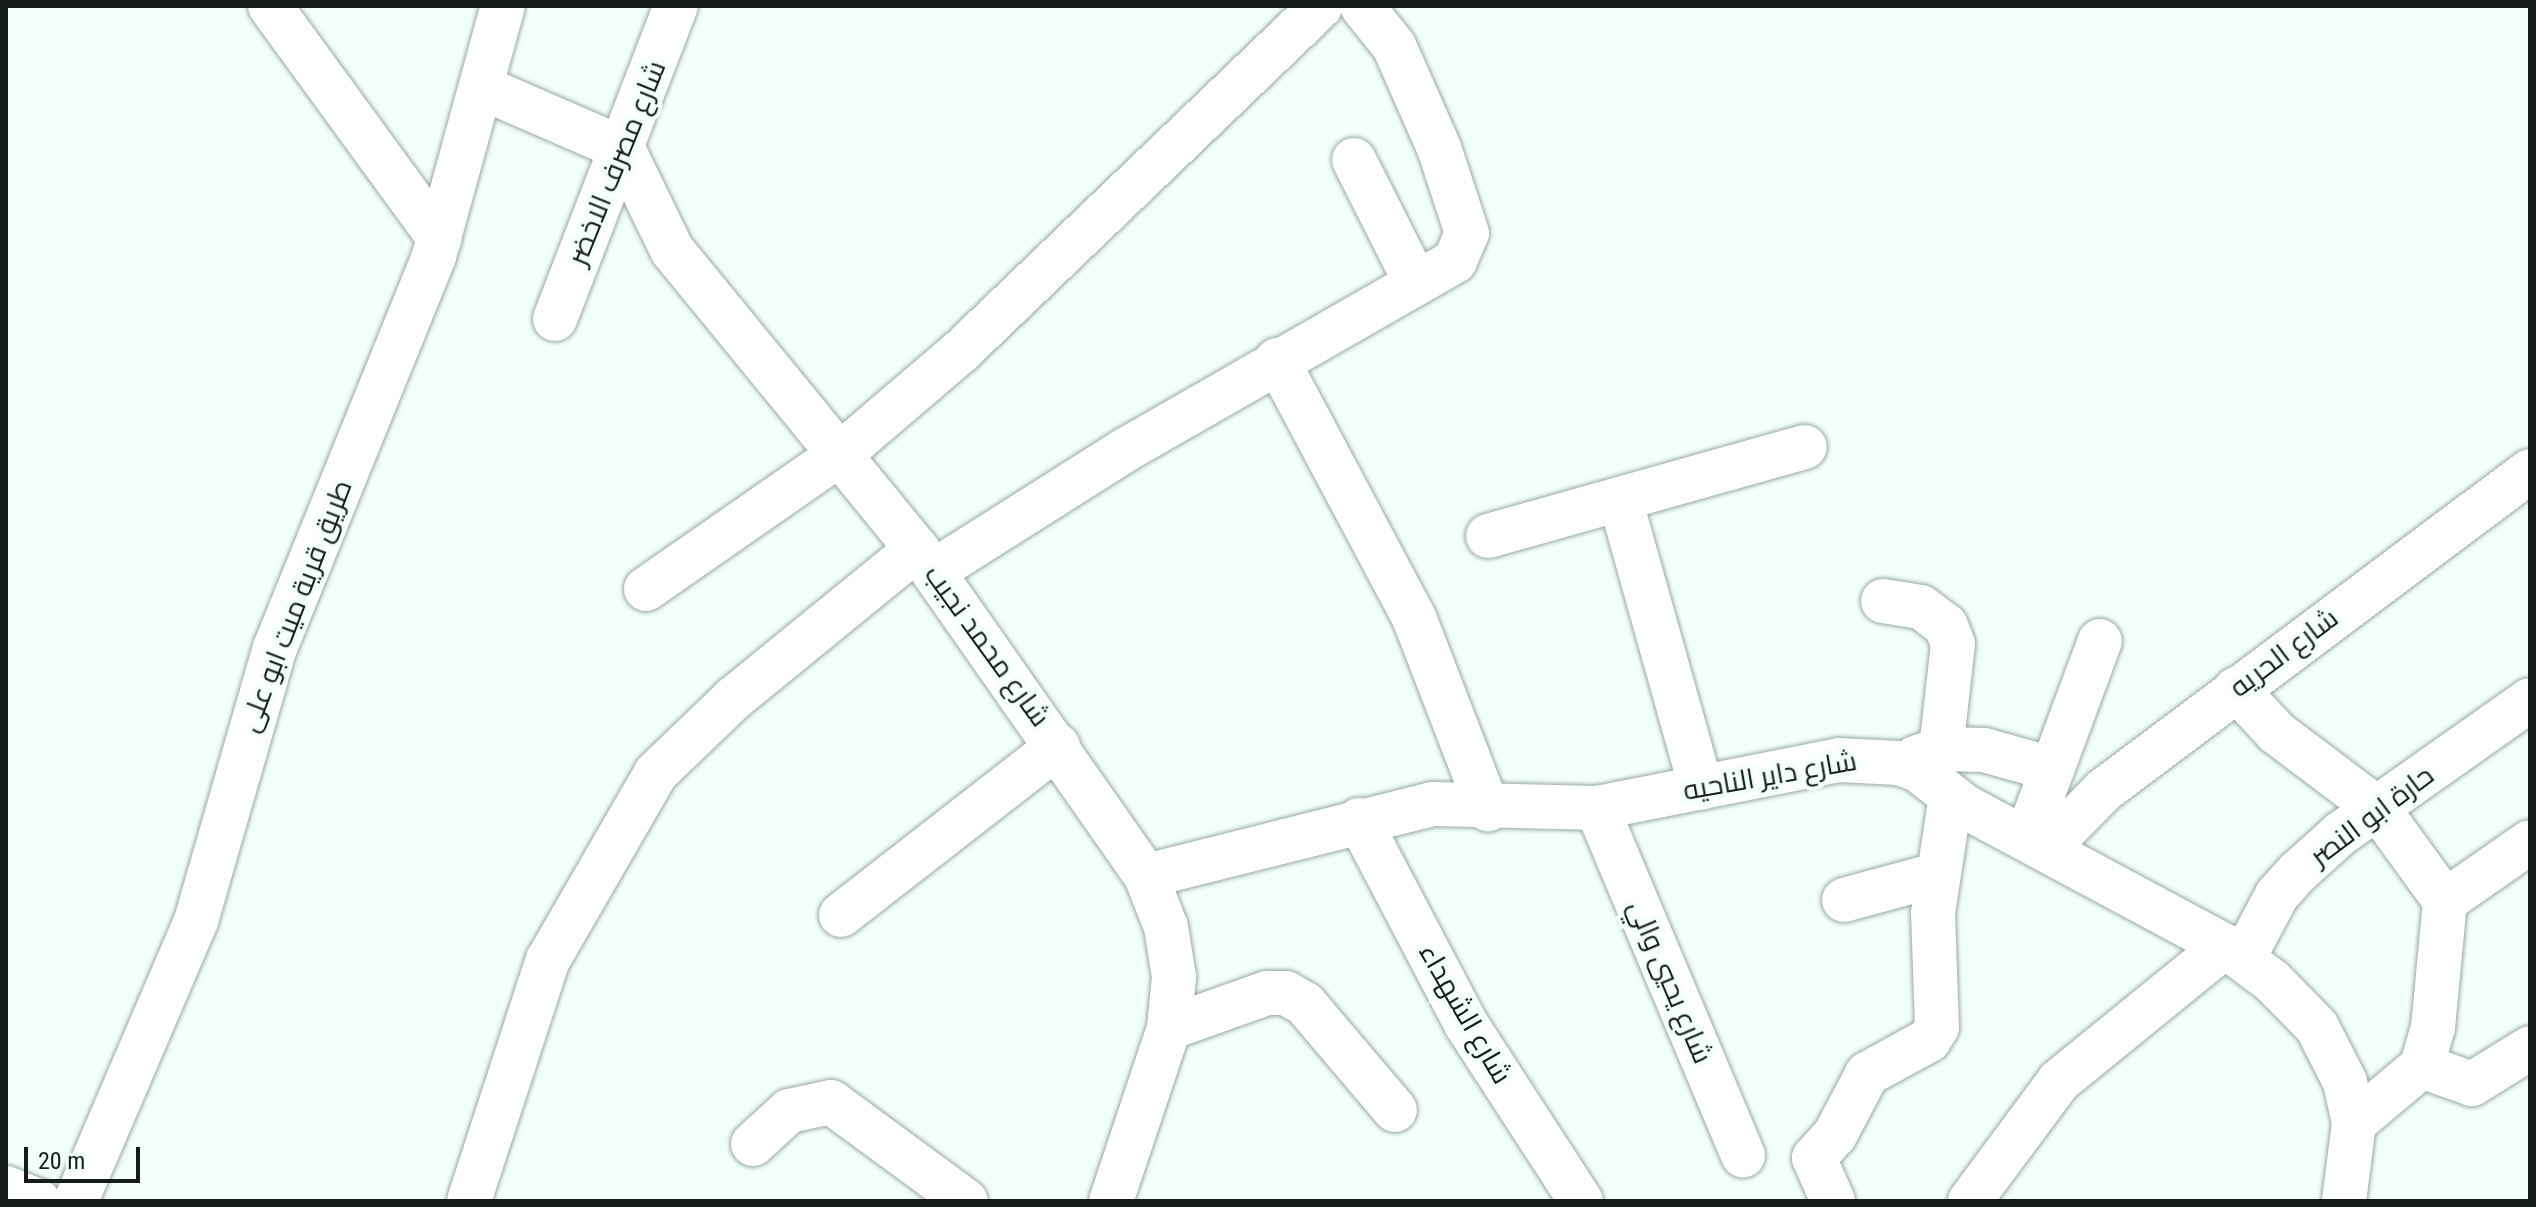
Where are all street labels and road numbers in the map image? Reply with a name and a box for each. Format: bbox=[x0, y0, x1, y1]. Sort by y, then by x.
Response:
street label: شارع مصرف الاخضر bbox=[561, 56, 673, 270]
street label: طريق قرية ميت ابو على bbox=[232, 475, 360, 737]
street label: شارع محمد نجيب bbox=[917, 559, 1057, 733]
street label: شارع الحريه bbox=[2223, 601, 2345, 705]
street label: شارع داير الناحيه bbox=[1681, 744, 1859, 808]
street label: حارة ابو النصر bbox=[2303, 759, 2441, 873]
street label: شارع يحيي والي bbox=[1621, 895, 1719, 1069]
street label: شارع الشهداء bbox=[1411, 938, 1519, 1090]

